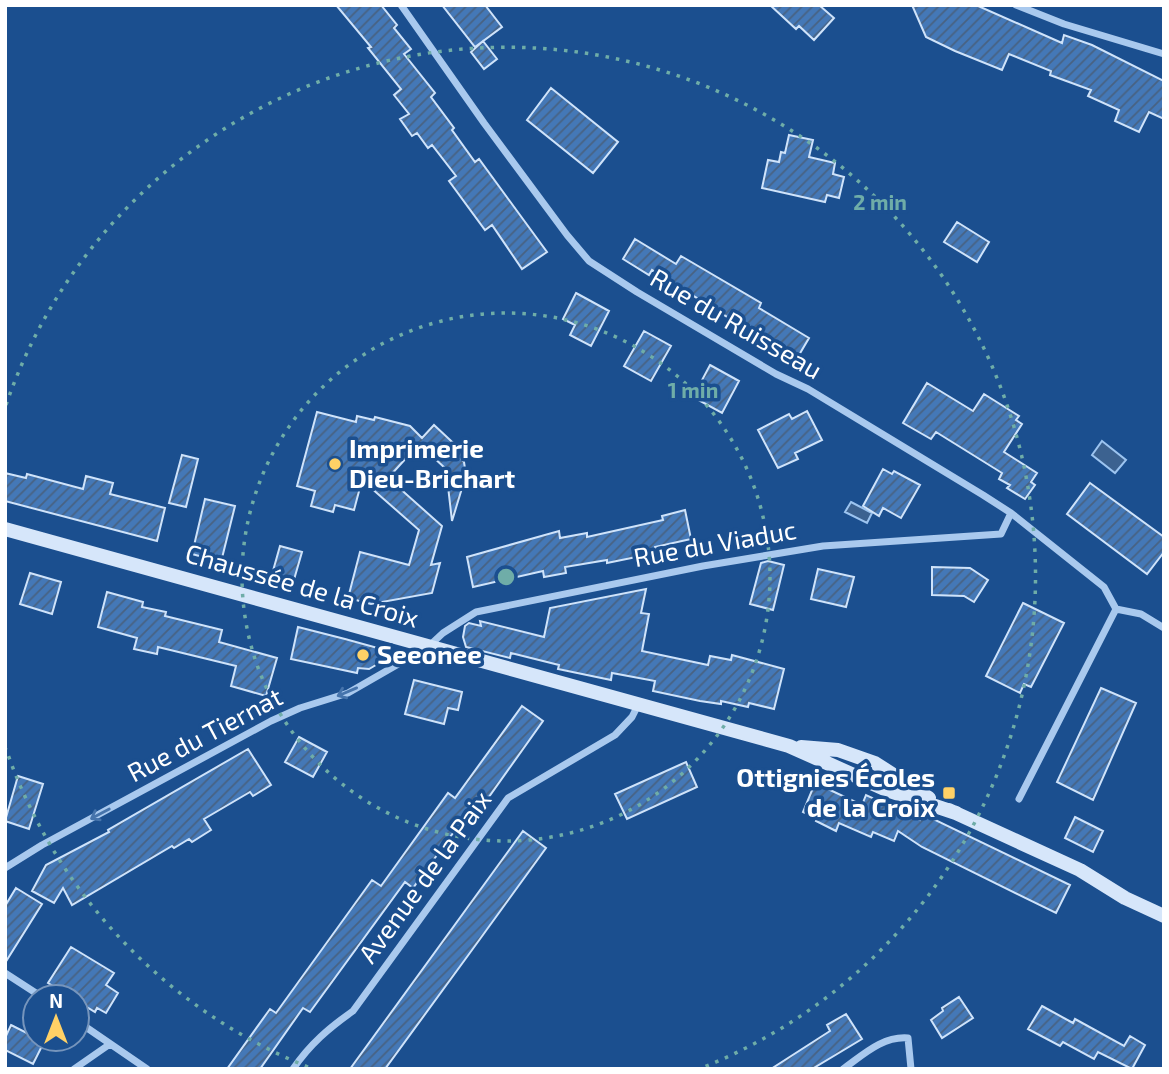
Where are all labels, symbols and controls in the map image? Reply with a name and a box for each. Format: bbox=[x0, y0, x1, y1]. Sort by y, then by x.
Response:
text: 2 min bbox=[853, 189, 907, 214]
street label: Rue du Ruisseau bbox=[645, 261, 828, 384]
text: 1 min bbox=[668, 377, 718, 402]
place label: Imprimerie Dieu-Brichart bbox=[349, 432, 515, 493]
marker: Imprimerie Dieu-Brichart bbox=[327, 456, 343, 472]
street label: Rue du Viaduc bbox=[631, 513, 798, 572]
street label: Chaussée de la Croix bbox=[182, 536, 423, 633]
centre of rings bbox=[494, 565, 518, 589]
place label: Seeonee bbox=[377, 638, 482, 669]
marker: Seeonee bbox=[355, 647, 371, 663]
street label: Rue du Tiernat bbox=[122, 680, 287, 787]
one-way arrow bbox=[337, 686, 358, 699]
place label: Ottignies Écoles de la Croix bbox=[736, 761, 935, 822]
street label: Avenue de la Paix bbox=[351, 784, 497, 968]
marker: Ottignies Écoles de la Croix bbox=[941, 785, 957, 801]
one-way arrow bbox=[90, 808, 111, 822]
north arrow bbox=[21, 983, 91, 1053]
text: N bbox=[49, 989, 63, 1012]

